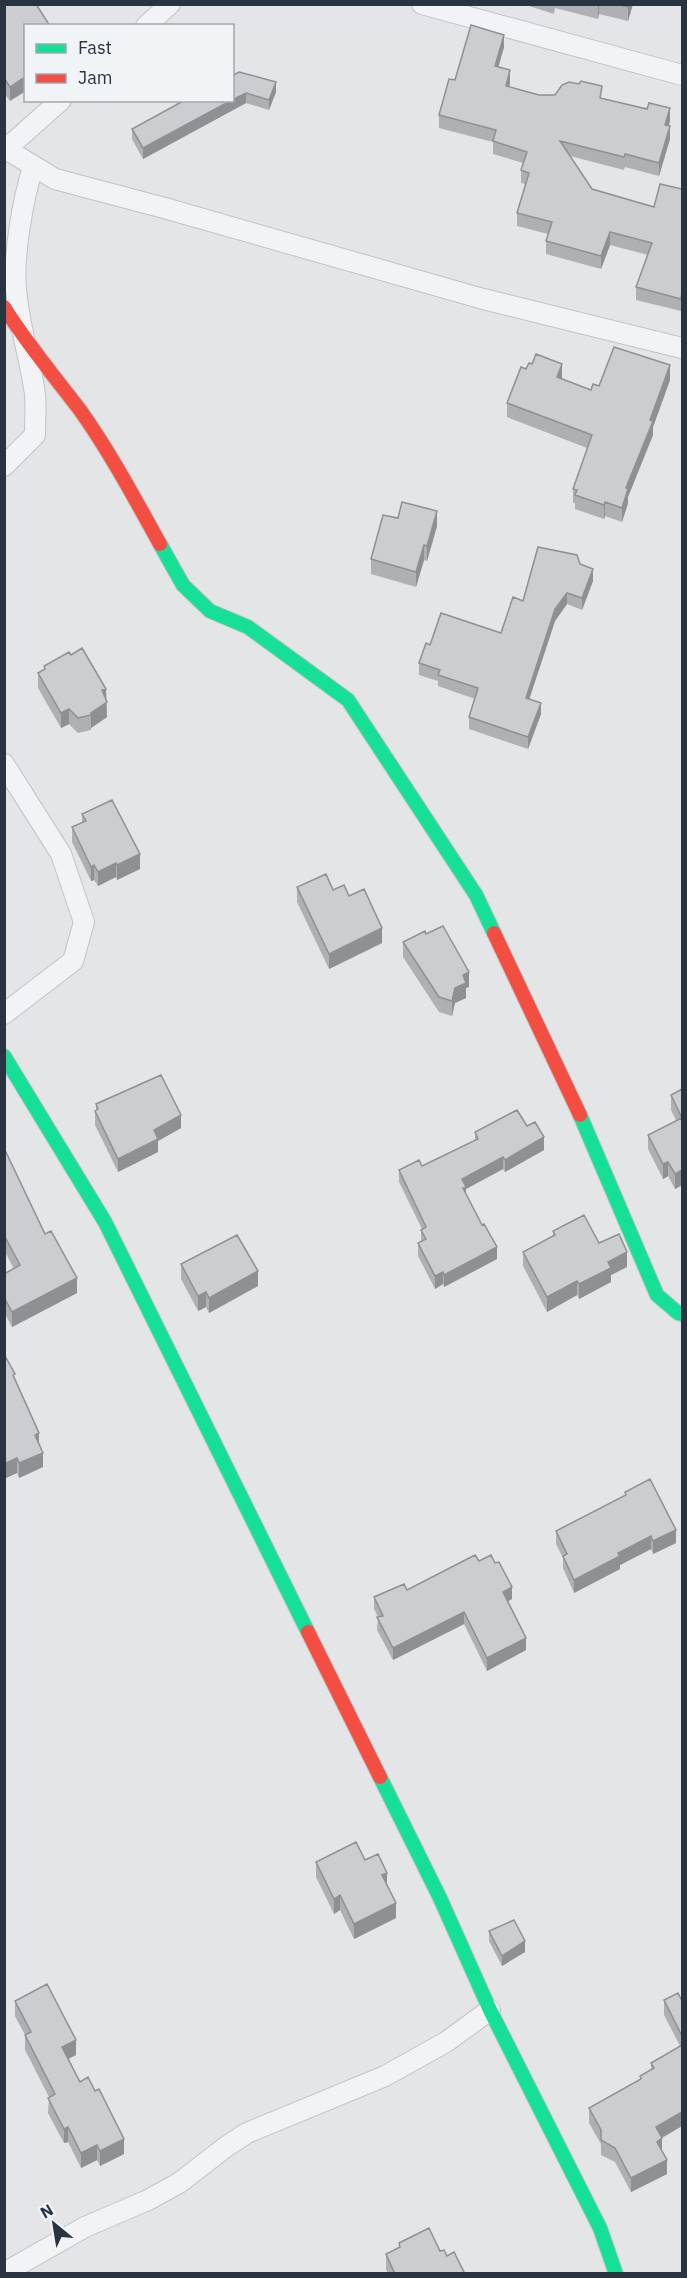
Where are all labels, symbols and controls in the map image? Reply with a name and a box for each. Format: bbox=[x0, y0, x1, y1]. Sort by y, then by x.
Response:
legend bbox=[24, 24, 234, 102]
text: Fast bbox=[78, 36, 112, 59]
text: Jam bbox=[78, 66, 113, 89]
north arrow bbox=[24, 2194, 84, 2254]
text: N bbox=[36, 2199, 57, 2223]

